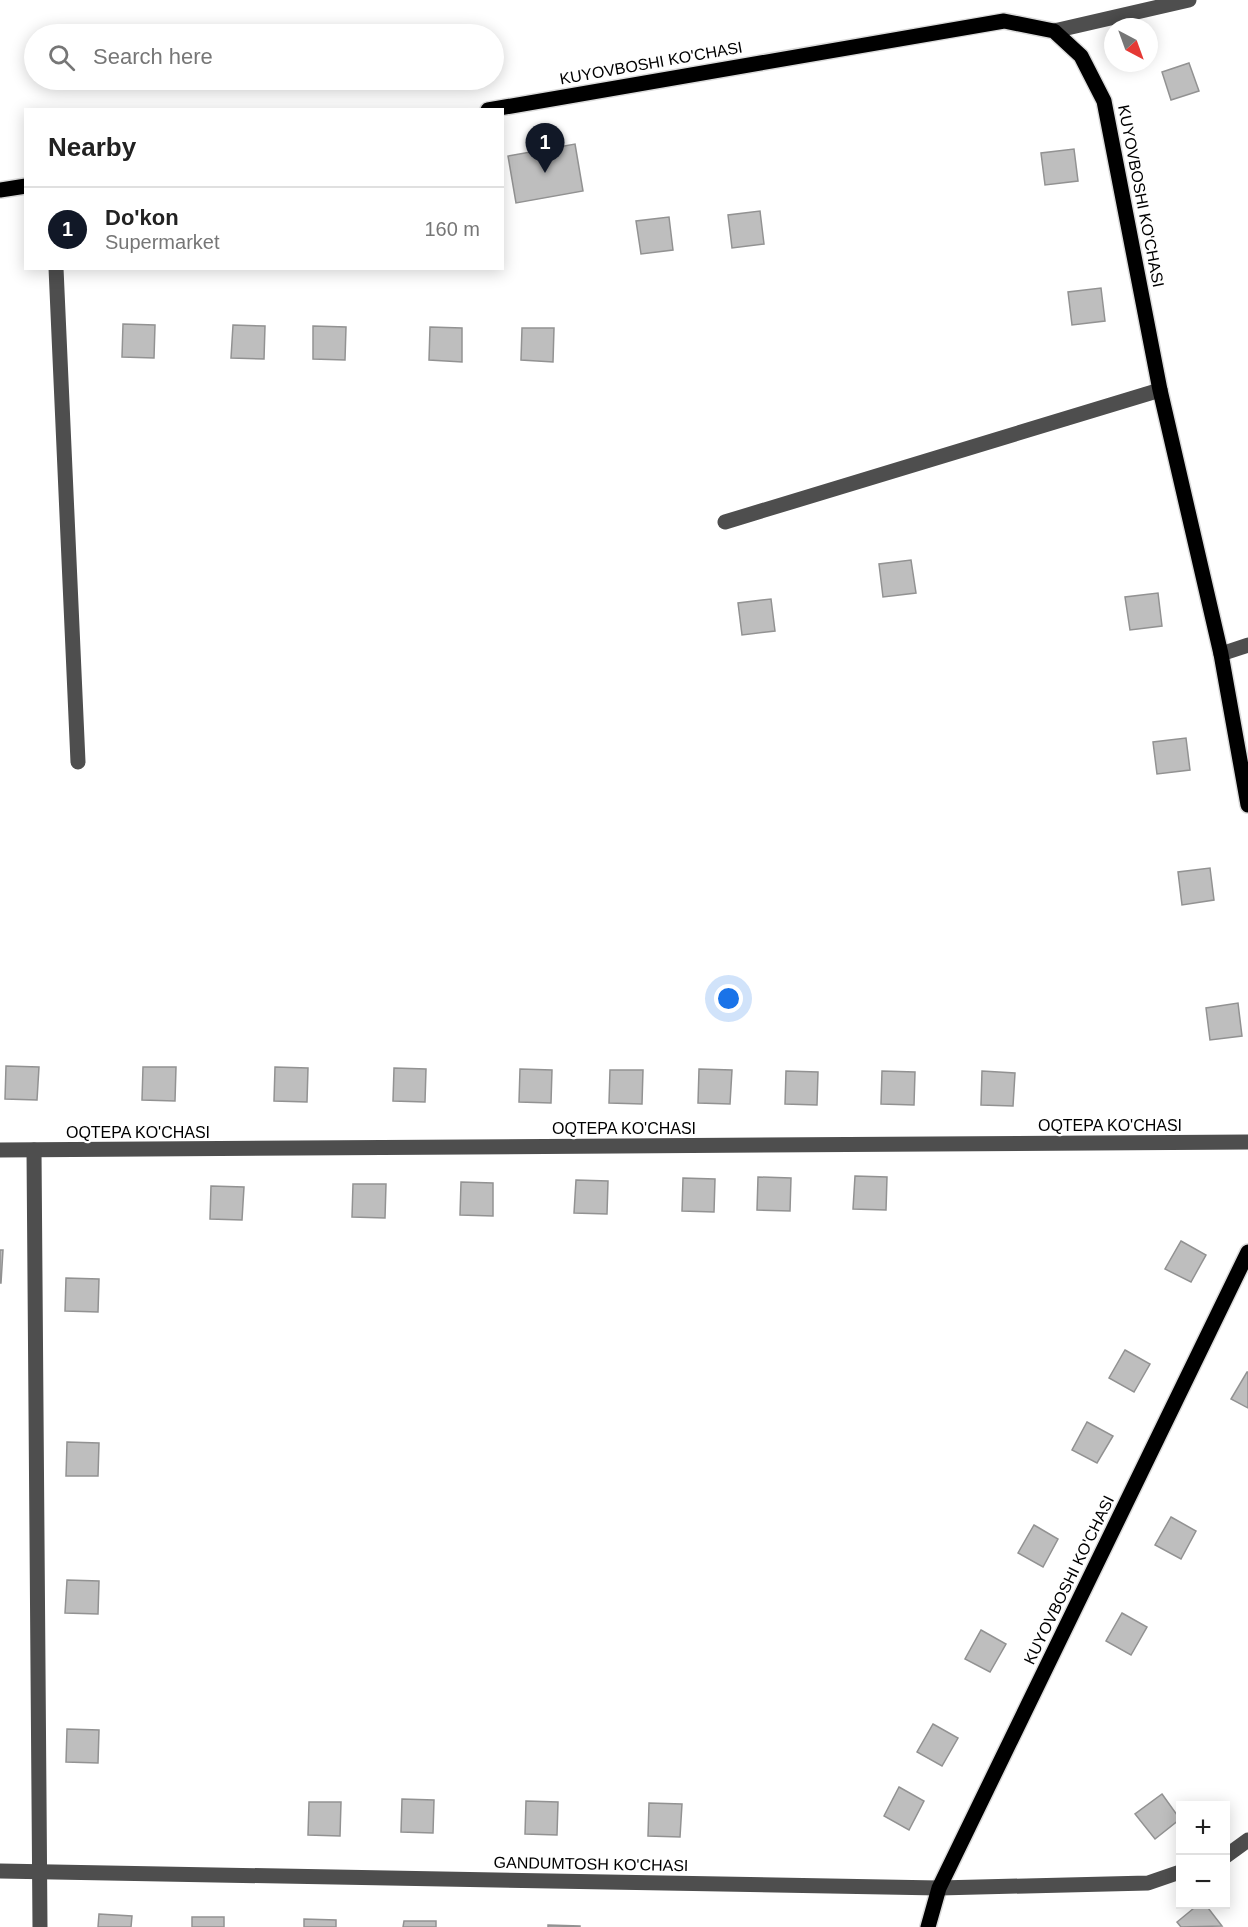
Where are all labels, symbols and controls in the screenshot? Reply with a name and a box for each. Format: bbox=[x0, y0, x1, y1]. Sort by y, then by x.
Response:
north arrow bbox=[1104, 18, 1158, 72]
search box bbox=[24, 24, 504, 90]
street label: KUYOVBOSHI KO'CHASI bbox=[558, 39, 744, 87]
icon: search bbox=[45, 41, 78, 74]
text: Search here bbox=[93, 44, 213, 69]
street label: KUYOVBOSHI KO'CHASI bbox=[1115, 103, 1167, 289]
pin: 1 bbox=[526, 124, 564, 173]
text: Nearby bbox=[48, 132, 136, 162]
text: Do'kon bbox=[105, 205, 179, 230]
text: 1 bbox=[62, 218, 73, 240]
text: 160 m bbox=[424, 218, 480, 240]
text: Supermarket bbox=[105, 231, 220, 253]
your location bbox=[714, 984, 743, 1013]
street label: OQTEPA KO'CHASI bbox=[1038, 1117, 1182, 1134]
street label: OQTEPA KO'CHASI bbox=[552, 1120, 696, 1137]
street label: OQTEPA KO'CHASI bbox=[66, 1124, 210, 1141]
street label: KUYOVBOSHI KO'CHASI bbox=[1021, 1493, 1117, 1667]
map controls bbox=[1176, 1801, 1230, 1909]
button: + bbox=[1176, 1801, 1230, 1855]
street label: GANDUMTOSH KO'CHASI bbox=[493, 1854, 689, 1874]
button: − bbox=[1176, 1855, 1230, 1909]

